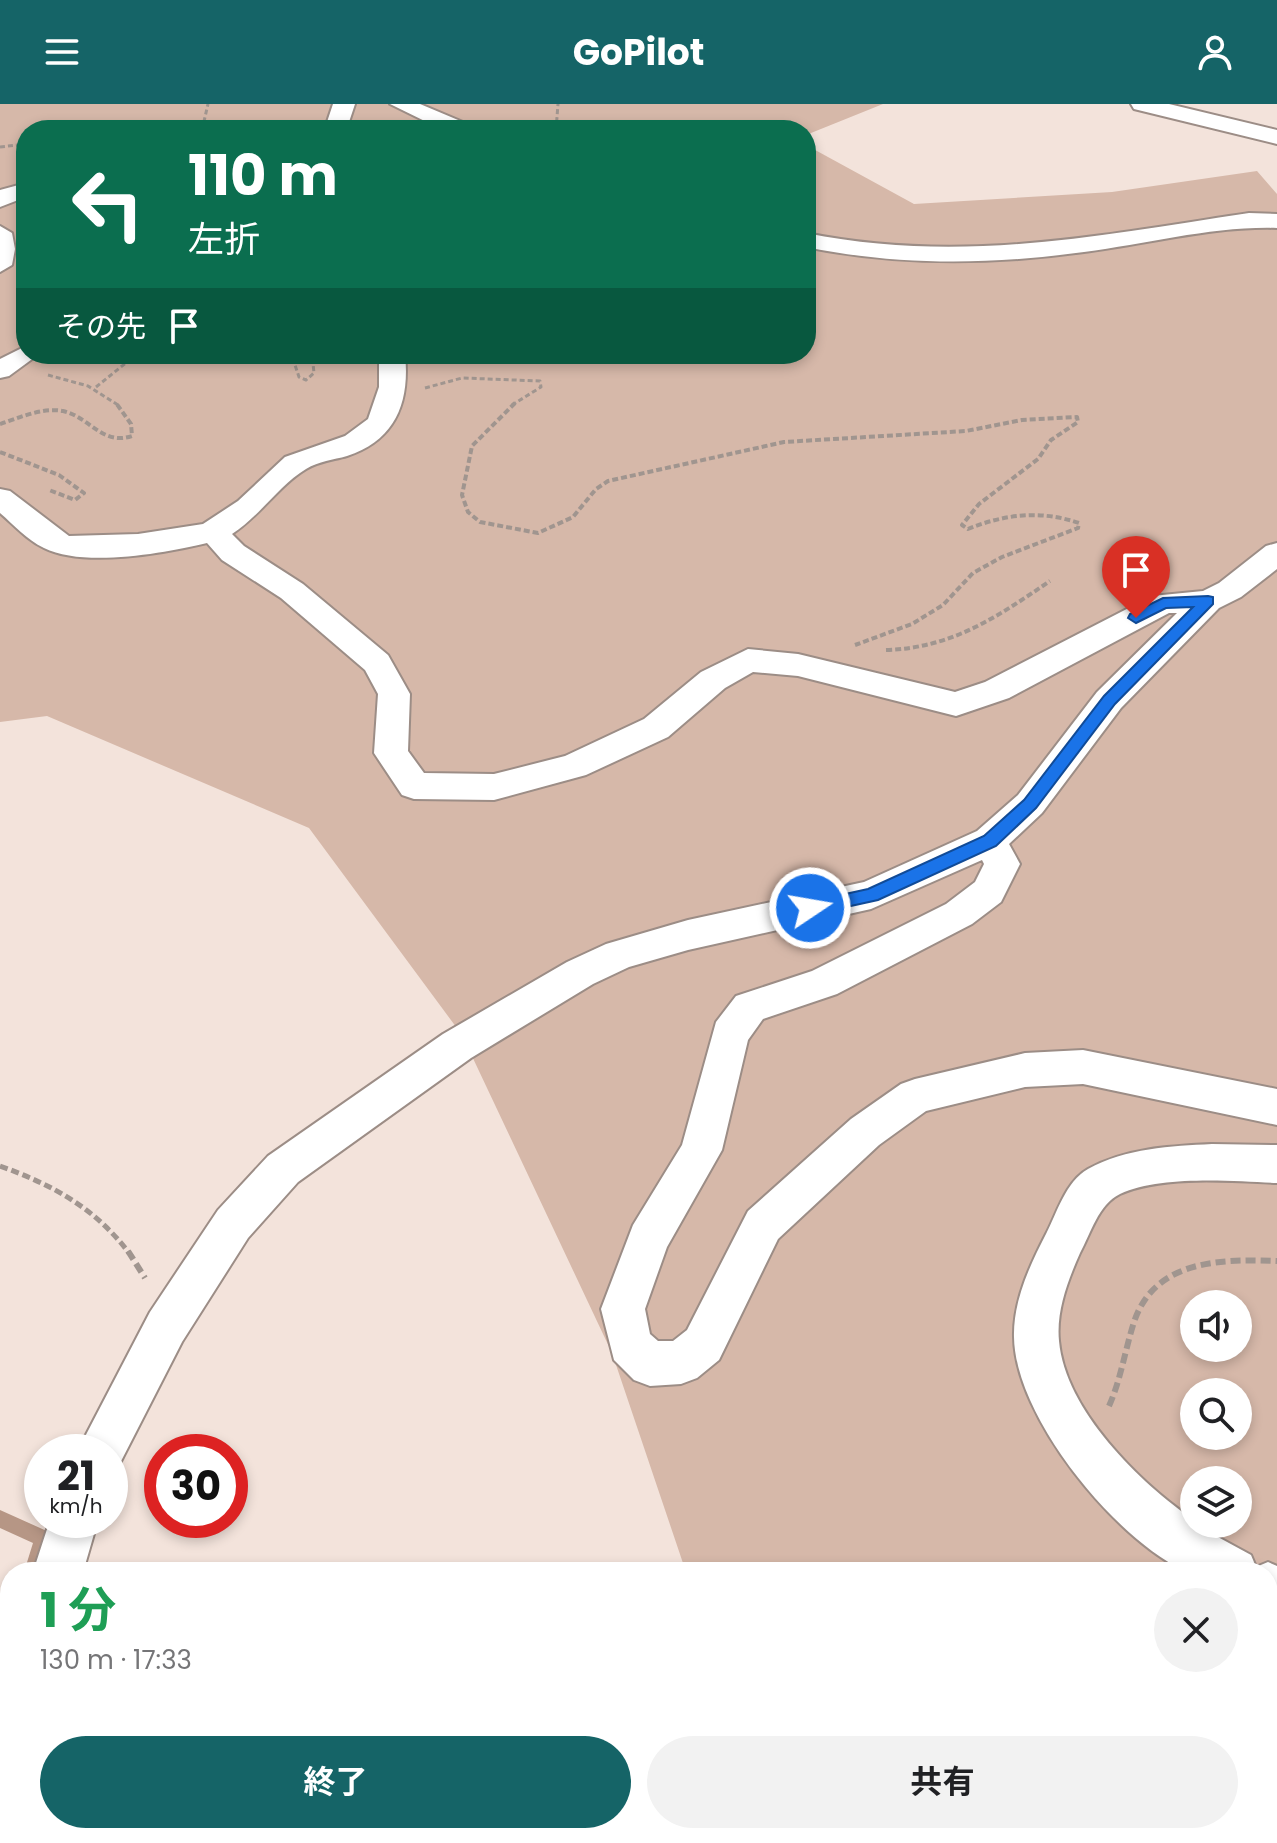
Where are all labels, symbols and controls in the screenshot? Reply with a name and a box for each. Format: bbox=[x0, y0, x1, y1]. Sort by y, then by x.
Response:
text: GoPilot bbox=[573, 27, 704, 78]
icon: menu bbox=[40, 30, 84, 74]
icon: person bbox=[1193, 30, 1237, 74]
text: 110 m bbox=[188, 136, 338, 215]
icon: left bbox=[56, 152, 160, 256]
text: 左折 bbox=[188, 214, 260, 265]
icon: arrive bbox=[162, 304, 206, 348]
text: その先 bbox=[56, 305, 146, 348]
pin bbox=[1102, 536, 1170, 618]
icon: arrive bbox=[1114, 548, 1158, 592]
position arrow bbox=[768, 866, 852, 950]
map controls bbox=[1180, 1290, 1252, 1538]
button: sound bbox=[1180, 1290, 1252, 1362]
button: search bbox=[1180, 1378, 1252, 1450]
speed limit sign: 30 bbox=[144, 1434, 248, 1538]
text: 21 bbox=[57, 1448, 95, 1504]
button: layers bbox=[1180, 1466, 1252, 1538]
text: km/h bbox=[49, 1492, 103, 1520]
text: 1 分 bbox=[40, 1577, 116, 1644]
button: close bbox=[1154, 1588, 1238, 1672]
text: 130 m · 17:33 bbox=[40, 1642, 192, 1678]
button: 終了 bbox=[40, 1736, 631, 1828]
button: 共有 bbox=[647, 1736, 1238, 1828]

